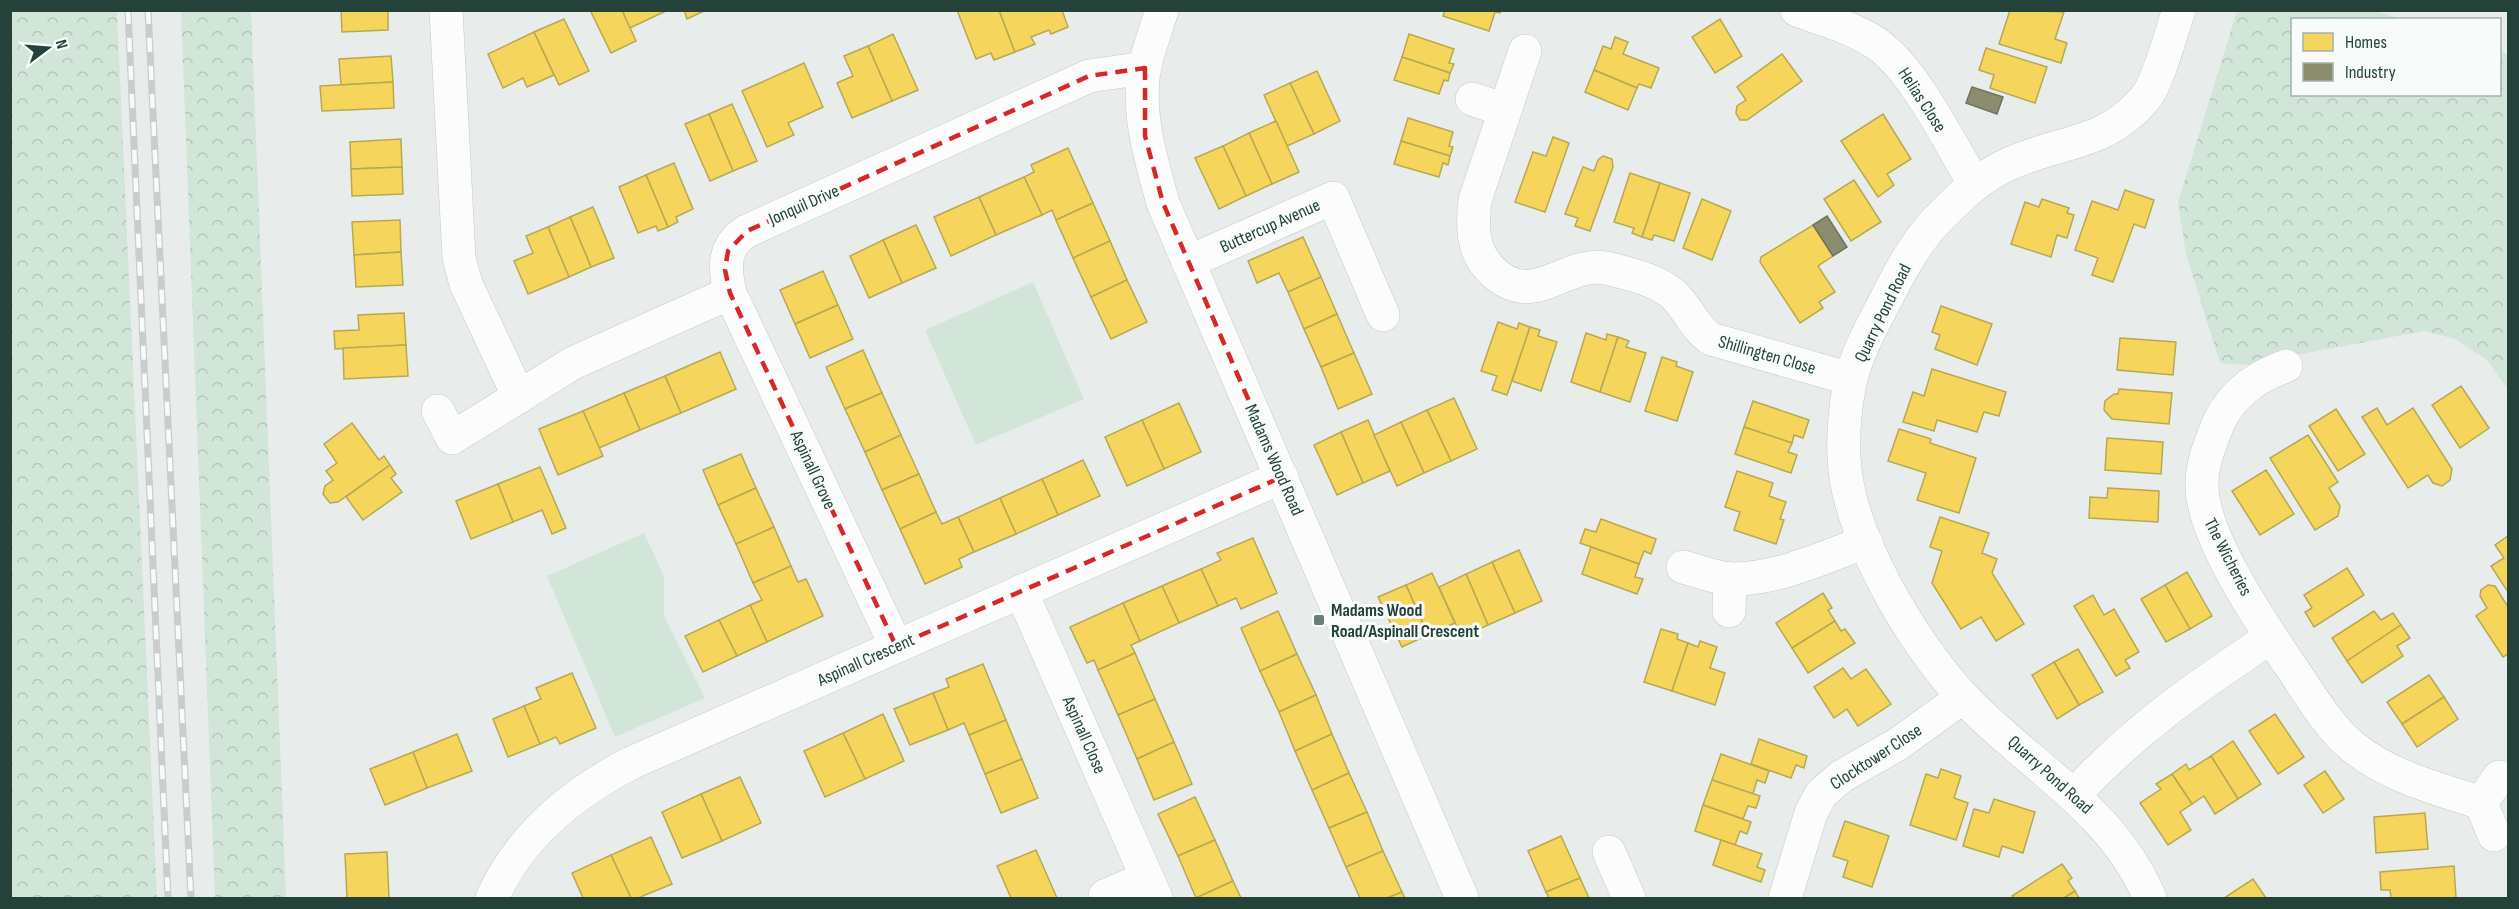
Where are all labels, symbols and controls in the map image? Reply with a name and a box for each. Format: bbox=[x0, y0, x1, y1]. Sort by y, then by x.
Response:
north arrow bbox=[18, 18, 78, 78]
legend bbox=[2291, 18, 2501, 96]
text: Homes bbox=[2345, 32, 2387, 53]
text: N bbox=[51, 38, 71, 51]
text: Industry bbox=[2345, 62, 2396, 83]
street label: Helias Close bbox=[1893, 64, 1951, 136]
street label: Jonquil Drive bbox=[765, 180, 842, 230]
street label: Buttercup Avenue bbox=[1217, 195, 1323, 257]
street label: Quarry Pond Road bbox=[1850, 260, 1916, 366]
street label: Shillingten Close bbox=[1716, 331, 1818, 379]
street label: Madams Wood Road bbox=[1240, 401, 1308, 519]
street label: Aspinall Grove bbox=[785, 426, 840, 513]
street label: The Wicheries bbox=[2199, 515, 2257, 599]
place label: Madams Wood Road/Aspinall Crescent bbox=[1331, 600, 1479, 642]
marker: Madams Wood Road/Aspinall Crescent bbox=[1312, 613, 1326, 627]
street label: Aspinall Crescent bbox=[813, 629, 918, 691]
street label: Aspinall Close bbox=[1057, 692, 1110, 777]
street label: Clocktower Close bbox=[1826, 720, 1926, 794]
street label: Quarry Pond Road bbox=[2003, 731, 2097, 819]

